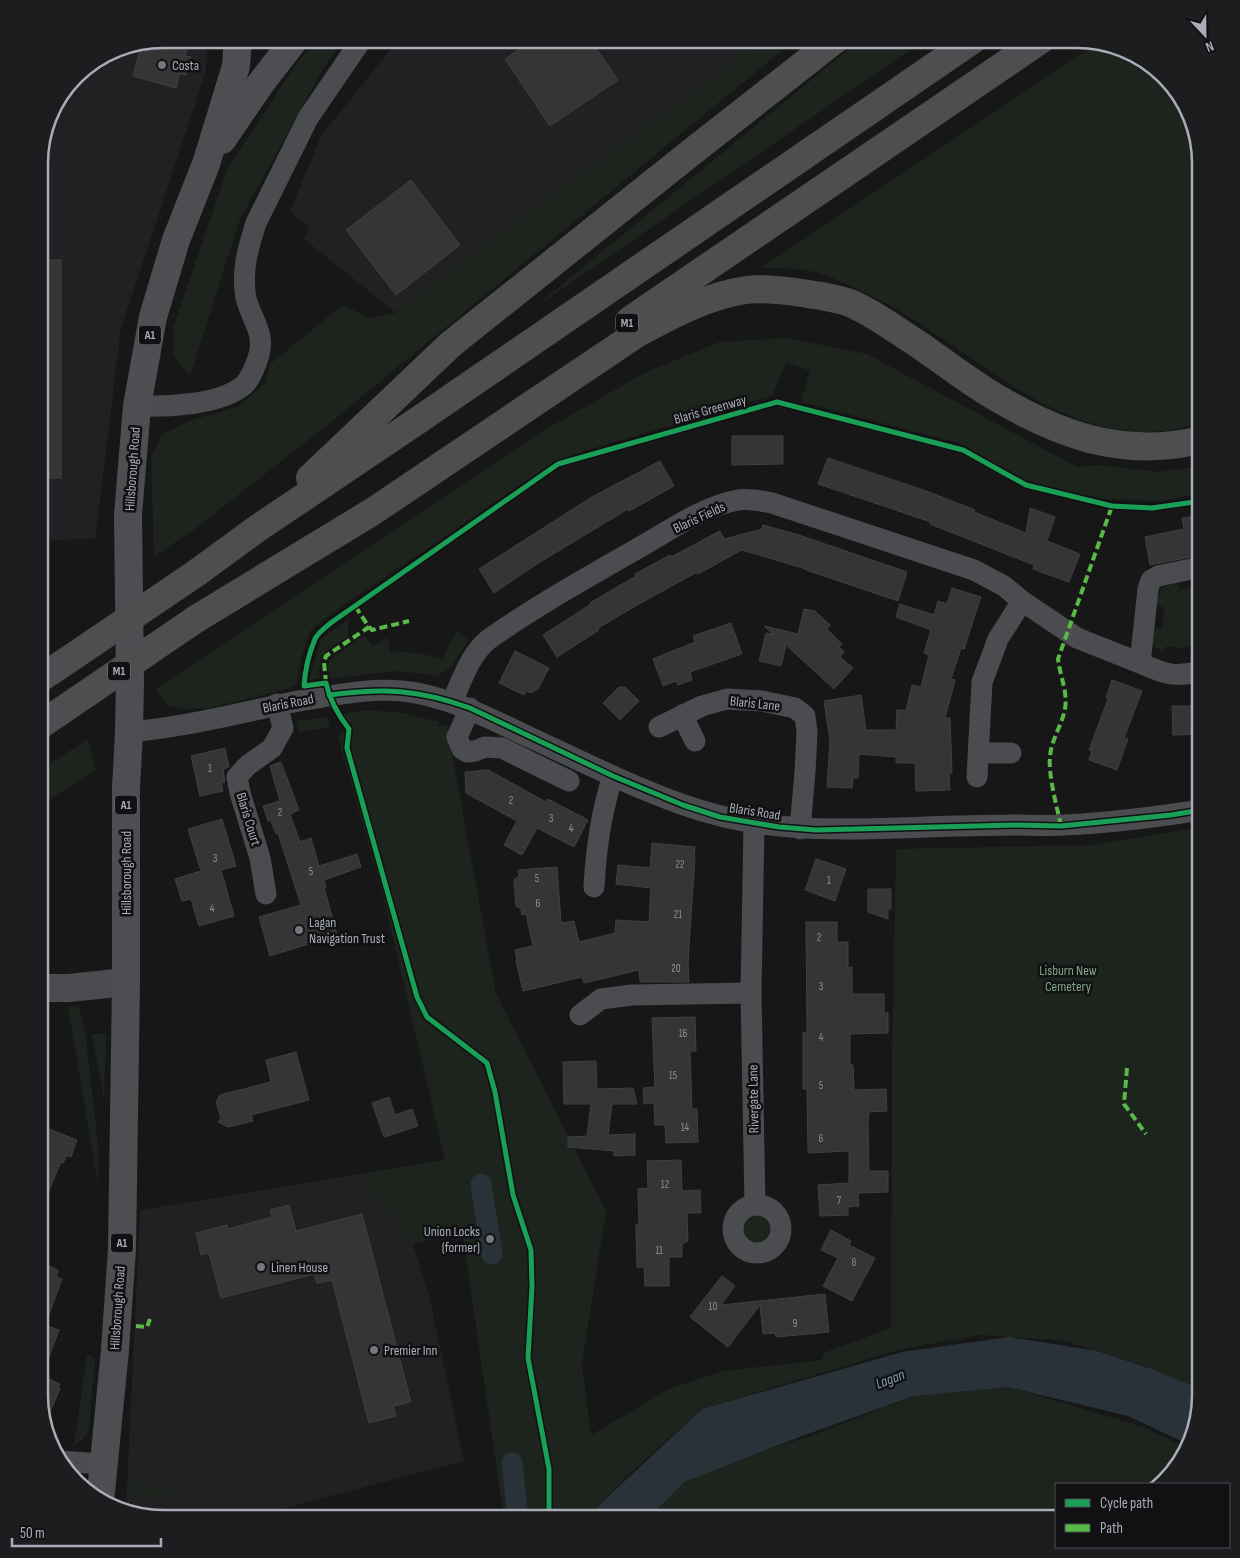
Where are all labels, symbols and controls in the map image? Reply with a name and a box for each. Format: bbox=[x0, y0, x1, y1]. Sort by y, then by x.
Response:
north arrow bbox=[1180, 10, 1230, 60]
text: N bbox=[1203, 37, 1216, 56]
place label: Costa bbox=[172, 57, 199, 74]
marker: Costa bbox=[156, 59, 168, 71]
road number: M1 bbox=[616, 314, 638, 332]
road number: A1 bbox=[139, 326, 161, 344]
street label: Blaris Greenway bbox=[672, 391, 749, 428]
street label: Hillsborough Road bbox=[121, 426, 144, 512]
street label: Blaris Fields bbox=[671, 498, 728, 537]
road number: M1 bbox=[108, 661, 130, 680]
street label: Blaris Road bbox=[261, 690, 315, 717]
street label: Blaris Lane bbox=[729, 692, 781, 715]
house number: 1 bbox=[208, 762, 212, 775]
street label: Blaris Court bbox=[232, 790, 265, 848]
house number: 2 bbox=[509, 794, 514, 807]
road number: A1 bbox=[115, 796, 137, 814]
street label: Blaris Road bbox=[728, 799, 782, 824]
house number: 2 bbox=[278, 806, 283, 819]
house number: 3 bbox=[549, 812, 554, 825]
house number: 4 bbox=[569, 822, 574, 835]
street label: Hillsborough Road bbox=[118, 831, 135, 915]
house number: 3 bbox=[213, 852, 218, 865]
house number: 22 bbox=[675, 858, 685, 871]
house number: 5 bbox=[309, 865, 313, 878]
house number: 5 bbox=[535, 872, 539, 885]
house number: 1 bbox=[827, 874, 831, 887]
house number: 6 bbox=[536, 897, 541, 910]
house number: 4 bbox=[210, 902, 215, 915]
house number: 21 bbox=[674, 908, 682, 921]
place label: Lagan Navigation Trust bbox=[309, 914, 385, 947]
marker: Lagan Navigation Trust bbox=[293, 924, 305, 936]
house number: 2 bbox=[817, 931, 822, 944]
house number: 20 bbox=[671, 962, 681, 975]
park label: Lisburn New Cemetery bbox=[1039, 962, 1097, 995]
house number: 3 bbox=[819, 980, 824, 993]
house number: 16 bbox=[679, 1027, 688, 1040]
house number: 4 bbox=[819, 1031, 824, 1044]
street label: Rivergate Lane bbox=[744, 1065, 763, 1133]
house number: 15 bbox=[669, 1069, 677, 1082]
house number: 5 bbox=[819, 1079, 823, 1092]
house number: 14 bbox=[681, 1121, 690, 1134]
house number: 6 bbox=[819, 1132, 824, 1145]
house number: 12 bbox=[661, 1178, 670, 1191]
house number: 7 bbox=[837, 1194, 842, 1207]
place label: Union Locks (former) bbox=[424, 1223, 480, 1256]
marker: Union Locks (former) bbox=[484, 1233, 496, 1245]
road number: A1 bbox=[111, 1234, 133, 1252]
house number: 11 bbox=[655, 1244, 663, 1257]
house number: 8 bbox=[852, 1256, 857, 1269]
place label: Linen House bbox=[271, 1259, 328, 1276]
marker: Linen House bbox=[255, 1261, 267, 1273]
street label: Hillsborough Road bbox=[106, 1265, 129, 1351]
house number: 10 bbox=[709, 1300, 717, 1313]
house number: 9 bbox=[793, 1317, 798, 1330]
place label: Premier Inn bbox=[384, 1342, 438, 1359]
marker: Premier Inn bbox=[368, 1344, 380, 1356]
water label: Lagan bbox=[873, 1365, 907, 1394]
legend bbox=[1055, 1483, 1230, 1548]
text: Cycle path bbox=[1100, 1494, 1153, 1513]
scale bar bbox=[12, 1516, 161, 1548]
text: Path bbox=[1100, 1519, 1123, 1538]
text: 50 m bbox=[20, 1524, 45, 1543]

